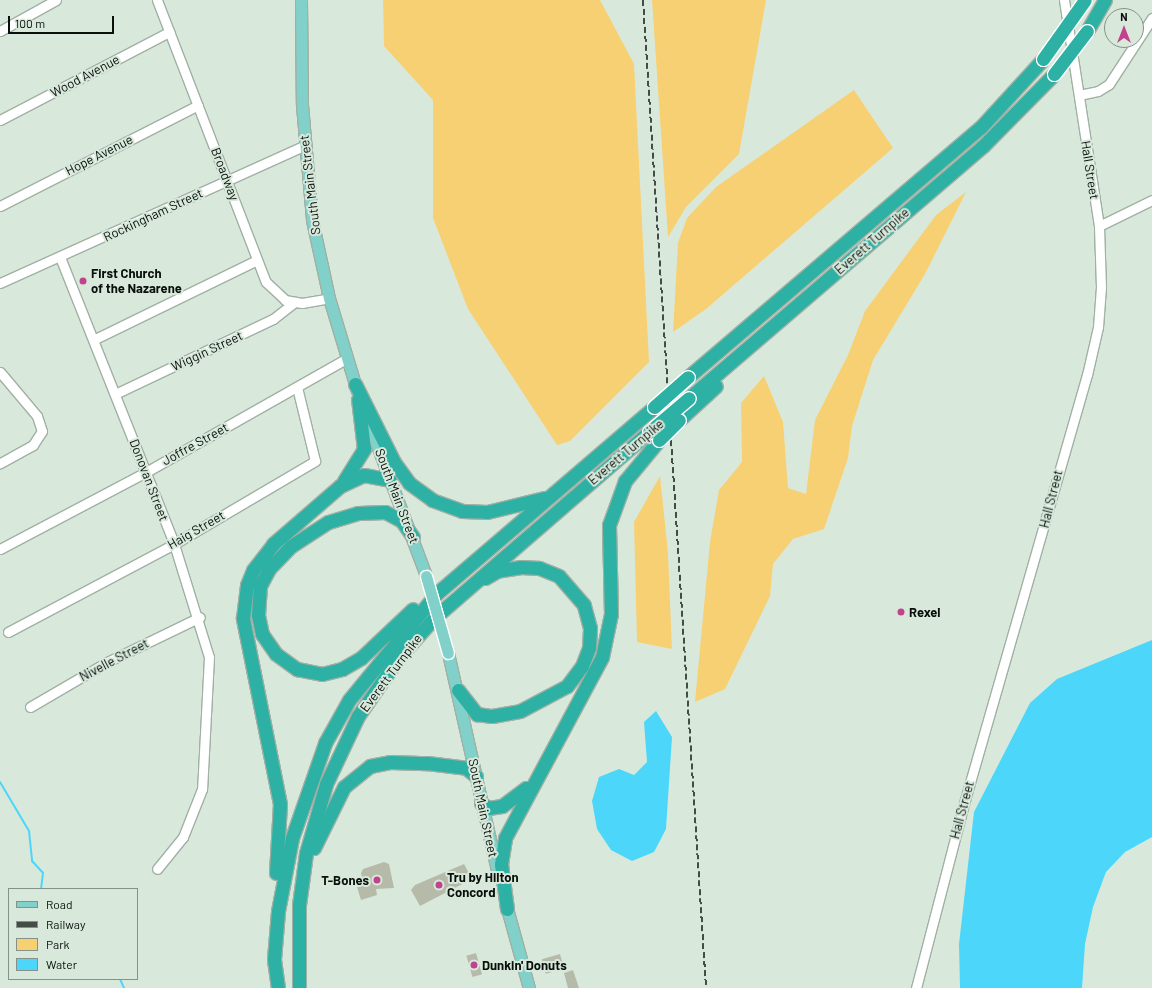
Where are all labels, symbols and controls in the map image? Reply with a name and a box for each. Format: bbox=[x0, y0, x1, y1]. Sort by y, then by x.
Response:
scale bar bbox=[10, 8, 116, 34]
north arrow bbox=[1104, 8, 1144, 48]
text: N bbox=[1120, 10, 1128, 23]
text: 100 m bbox=[15, 16, 45, 30]
street label: Wood Avenue bbox=[48, 51, 122, 101]
street label: Hope Avenue bbox=[63, 131, 135, 179]
street label: South Main Street bbox=[296, 134, 324, 236]
street label: Hall Street bbox=[1078, 140, 1102, 200]
street label: Broadway bbox=[208, 145, 242, 203]
street label: Rockingham Street bbox=[101, 185, 205, 245]
street label: Everett Turnpike bbox=[832, 204, 912, 278]
place label: First Church of the Nazarene bbox=[91, 266, 182, 297]
marker: First Church of the Nazarene bbox=[78, 276, 88, 286]
street label: Wiggin Street bbox=[169, 328, 245, 374]
street label: Everett Turnpike bbox=[585, 416, 667, 488]
street label: Joffre Street bbox=[159, 419, 231, 469]
street label: Donovan Street bbox=[126, 437, 172, 523]
street label: South Main Street bbox=[372, 446, 422, 546]
street label: Hall Street bbox=[1036, 468, 1066, 530]
street label: Haig Street bbox=[165, 507, 227, 553]
place label: Rexel bbox=[909, 604, 940, 620]
marker: Rexel bbox=[896, 607, 906, 617]
street label: Everett Turnpike bbox=[357, 631, 425, 715]
street label: Nivelle Street bbox=[77, 635, 151, 685]
street label: South Main Street bbox=[465, 757, 501, 859]
street label: Hall Street bbox=[947, 779, 977, 841]
place label: Tru by Hilton Concord bbox=[447, 870, 519, 901]
place label: T-Bones bbox=[321, 872, 369, 888]
marker: T-Bones bbox=[372, 875, 382, 885]
marker: Tru by Hilton Concord bbox=[434, 880, 444, 890]
legend bbox=[8, 888, 138, 980]
text: Road bbox=[46, 897, 73, 911]
text: Railway bbox=[46, 917, 85, 931]
text: Park bbox=[46, 937, 70, 951]
text: Water bbox=[46, 957, 77, 971]
place label: Dunkin' Donuts bbox=[482, 957, 567, 973]
marker: Dunkin' Donuts bbox=[469, 960, 479, 970]

